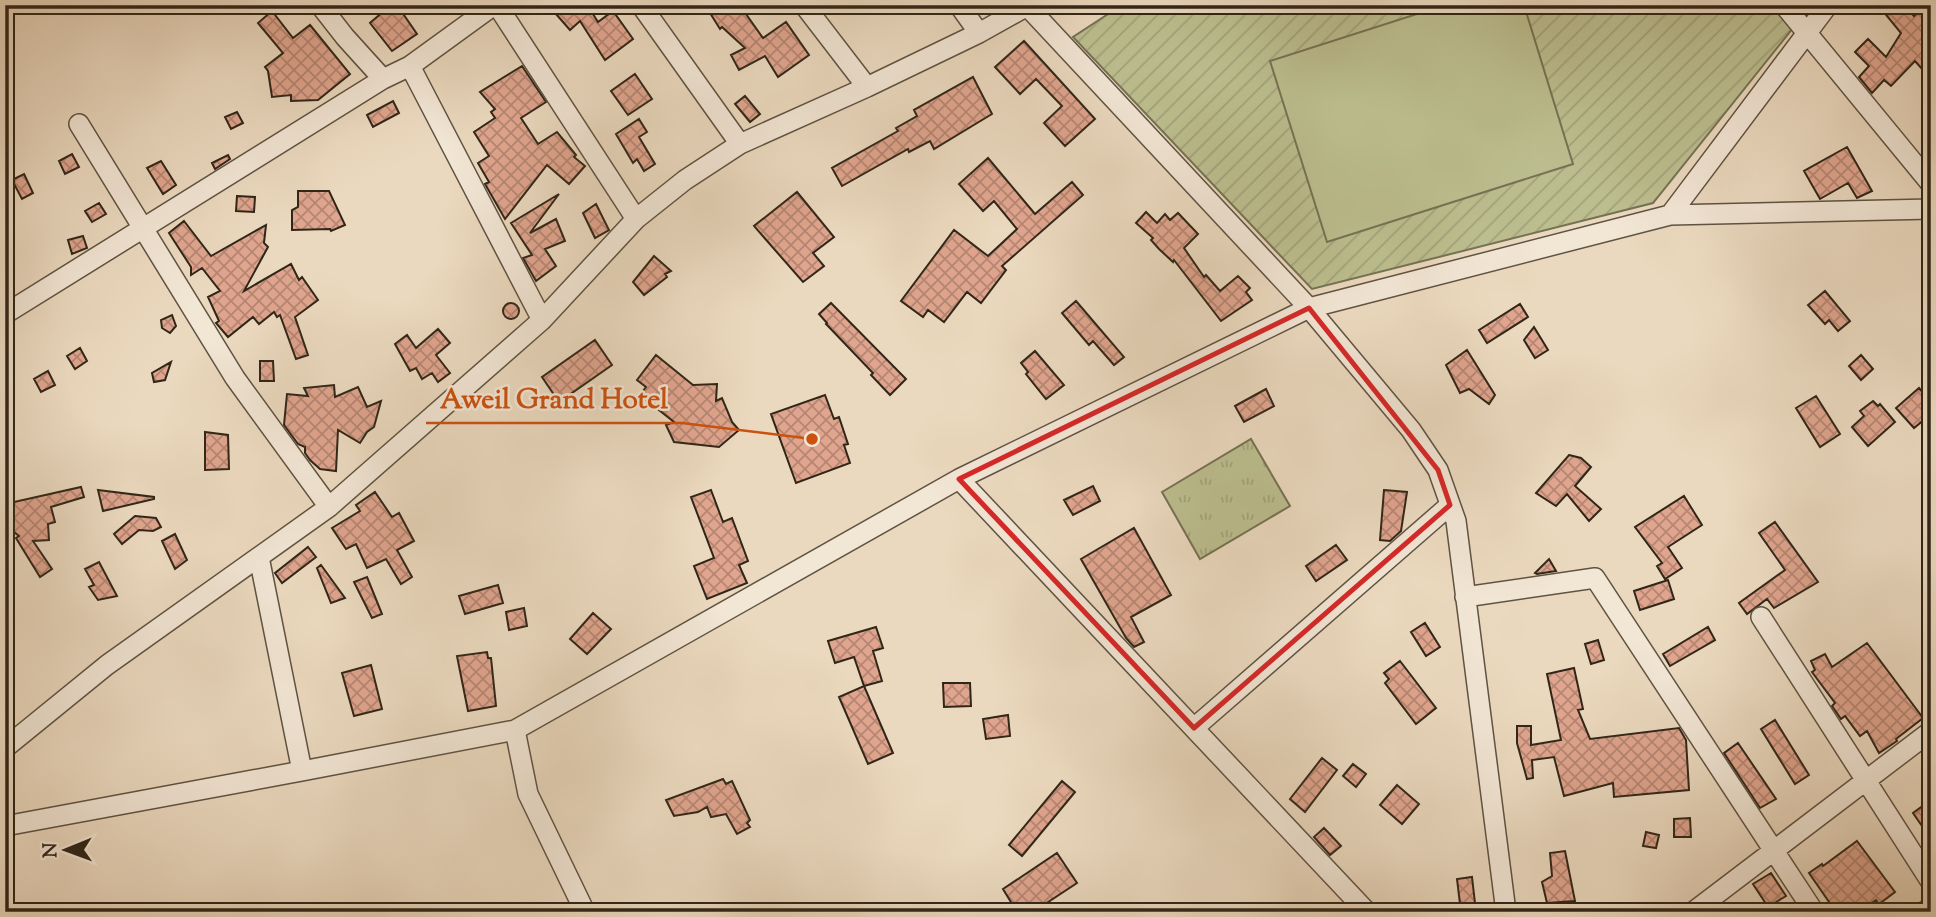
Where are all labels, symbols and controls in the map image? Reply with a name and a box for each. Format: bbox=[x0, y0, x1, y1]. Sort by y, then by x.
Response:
callout: Aweil Grand Hotel bbox=[426, 374, 682, 423]
text: Aweil Grand Hotel bbox=[440, 381, 668, 421]
north arrow bbox=[32, 816, 102, 886]
text: N bbox=[38, 842, 65, 858]

